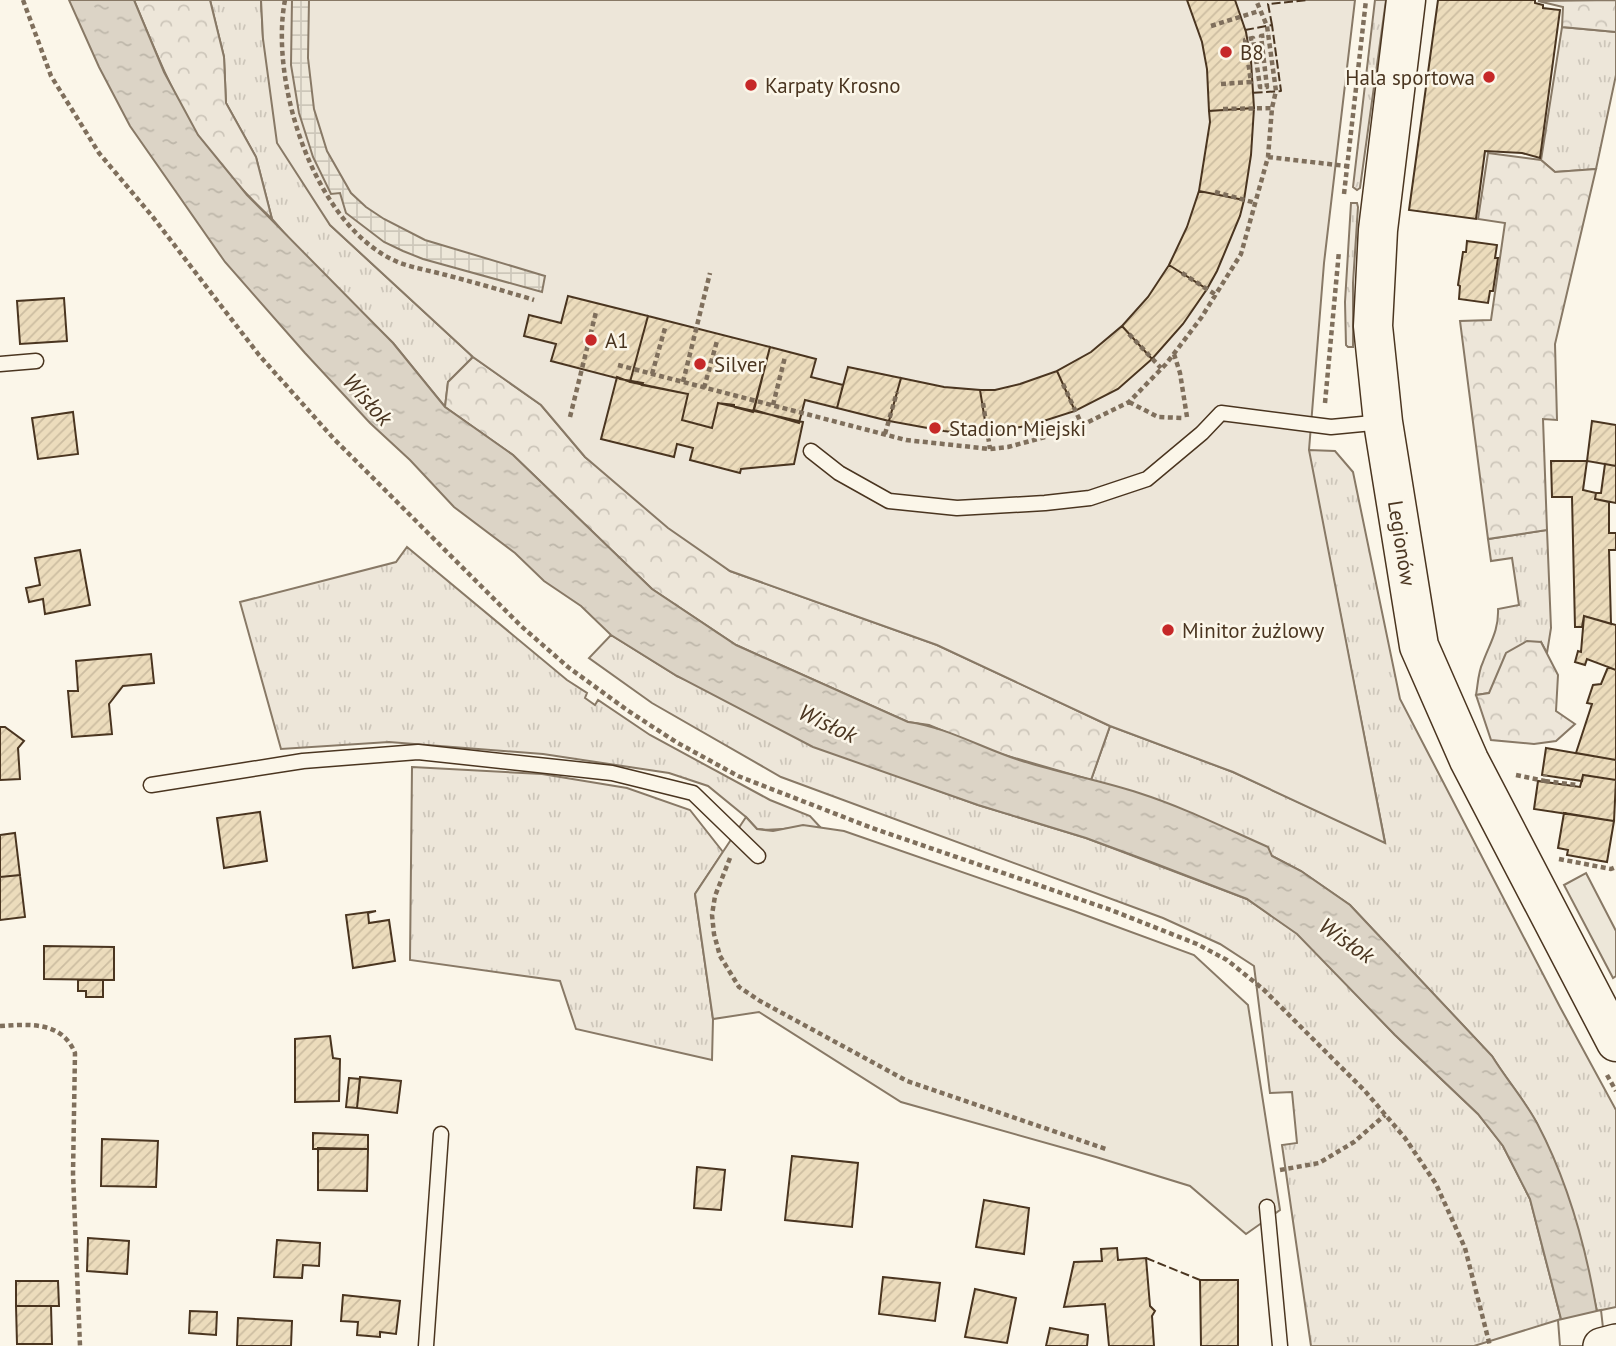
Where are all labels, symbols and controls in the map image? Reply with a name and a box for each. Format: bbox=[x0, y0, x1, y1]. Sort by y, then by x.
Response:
place label: B8 bbox=[1240, 39, 1264, 66]
marker: B8 bbox=[1218, 44, 1234, 60]
place label: Hala sportowa bbox=[1345, 64, 1475, 91]
marker: Hala sportowa bbox=[1481, 69, 1497, 85]
place label: Karpaty Krosno bbox=[765, 72, 901, 99]
marker: Karpaty Krosno bbox=[743, 77, 759, 93]
place label: A1 bbox=[605, 327, 629, 354]
marker: A1 bbox=[583, 332, 599, 348]
place label: Silver bbox=[714, 351, 765, 378]
marker: Silver bbox=[692, 356, 708, 372]
water label: Wisłok bbox=[337, 367, 400, 433]
place label: Stadion Miejski bbox=[949, 415, 1086, 442]
marker: Stadion Miejski bbox=[927, 420, 943, 436]
street label: Legionów bbox=[1382, 498, 1422, 588]
place label: Minitor żużlowy bbox=[1182, 617, 1324, 644]
marker: Minitor żużlowy bbox=[1160, 622, 1176, 638]
water label: Wisłok bbox=[794, 697, 863, 750]
water label: Wisłok bbox=[1314, 911, 1382, 970]

